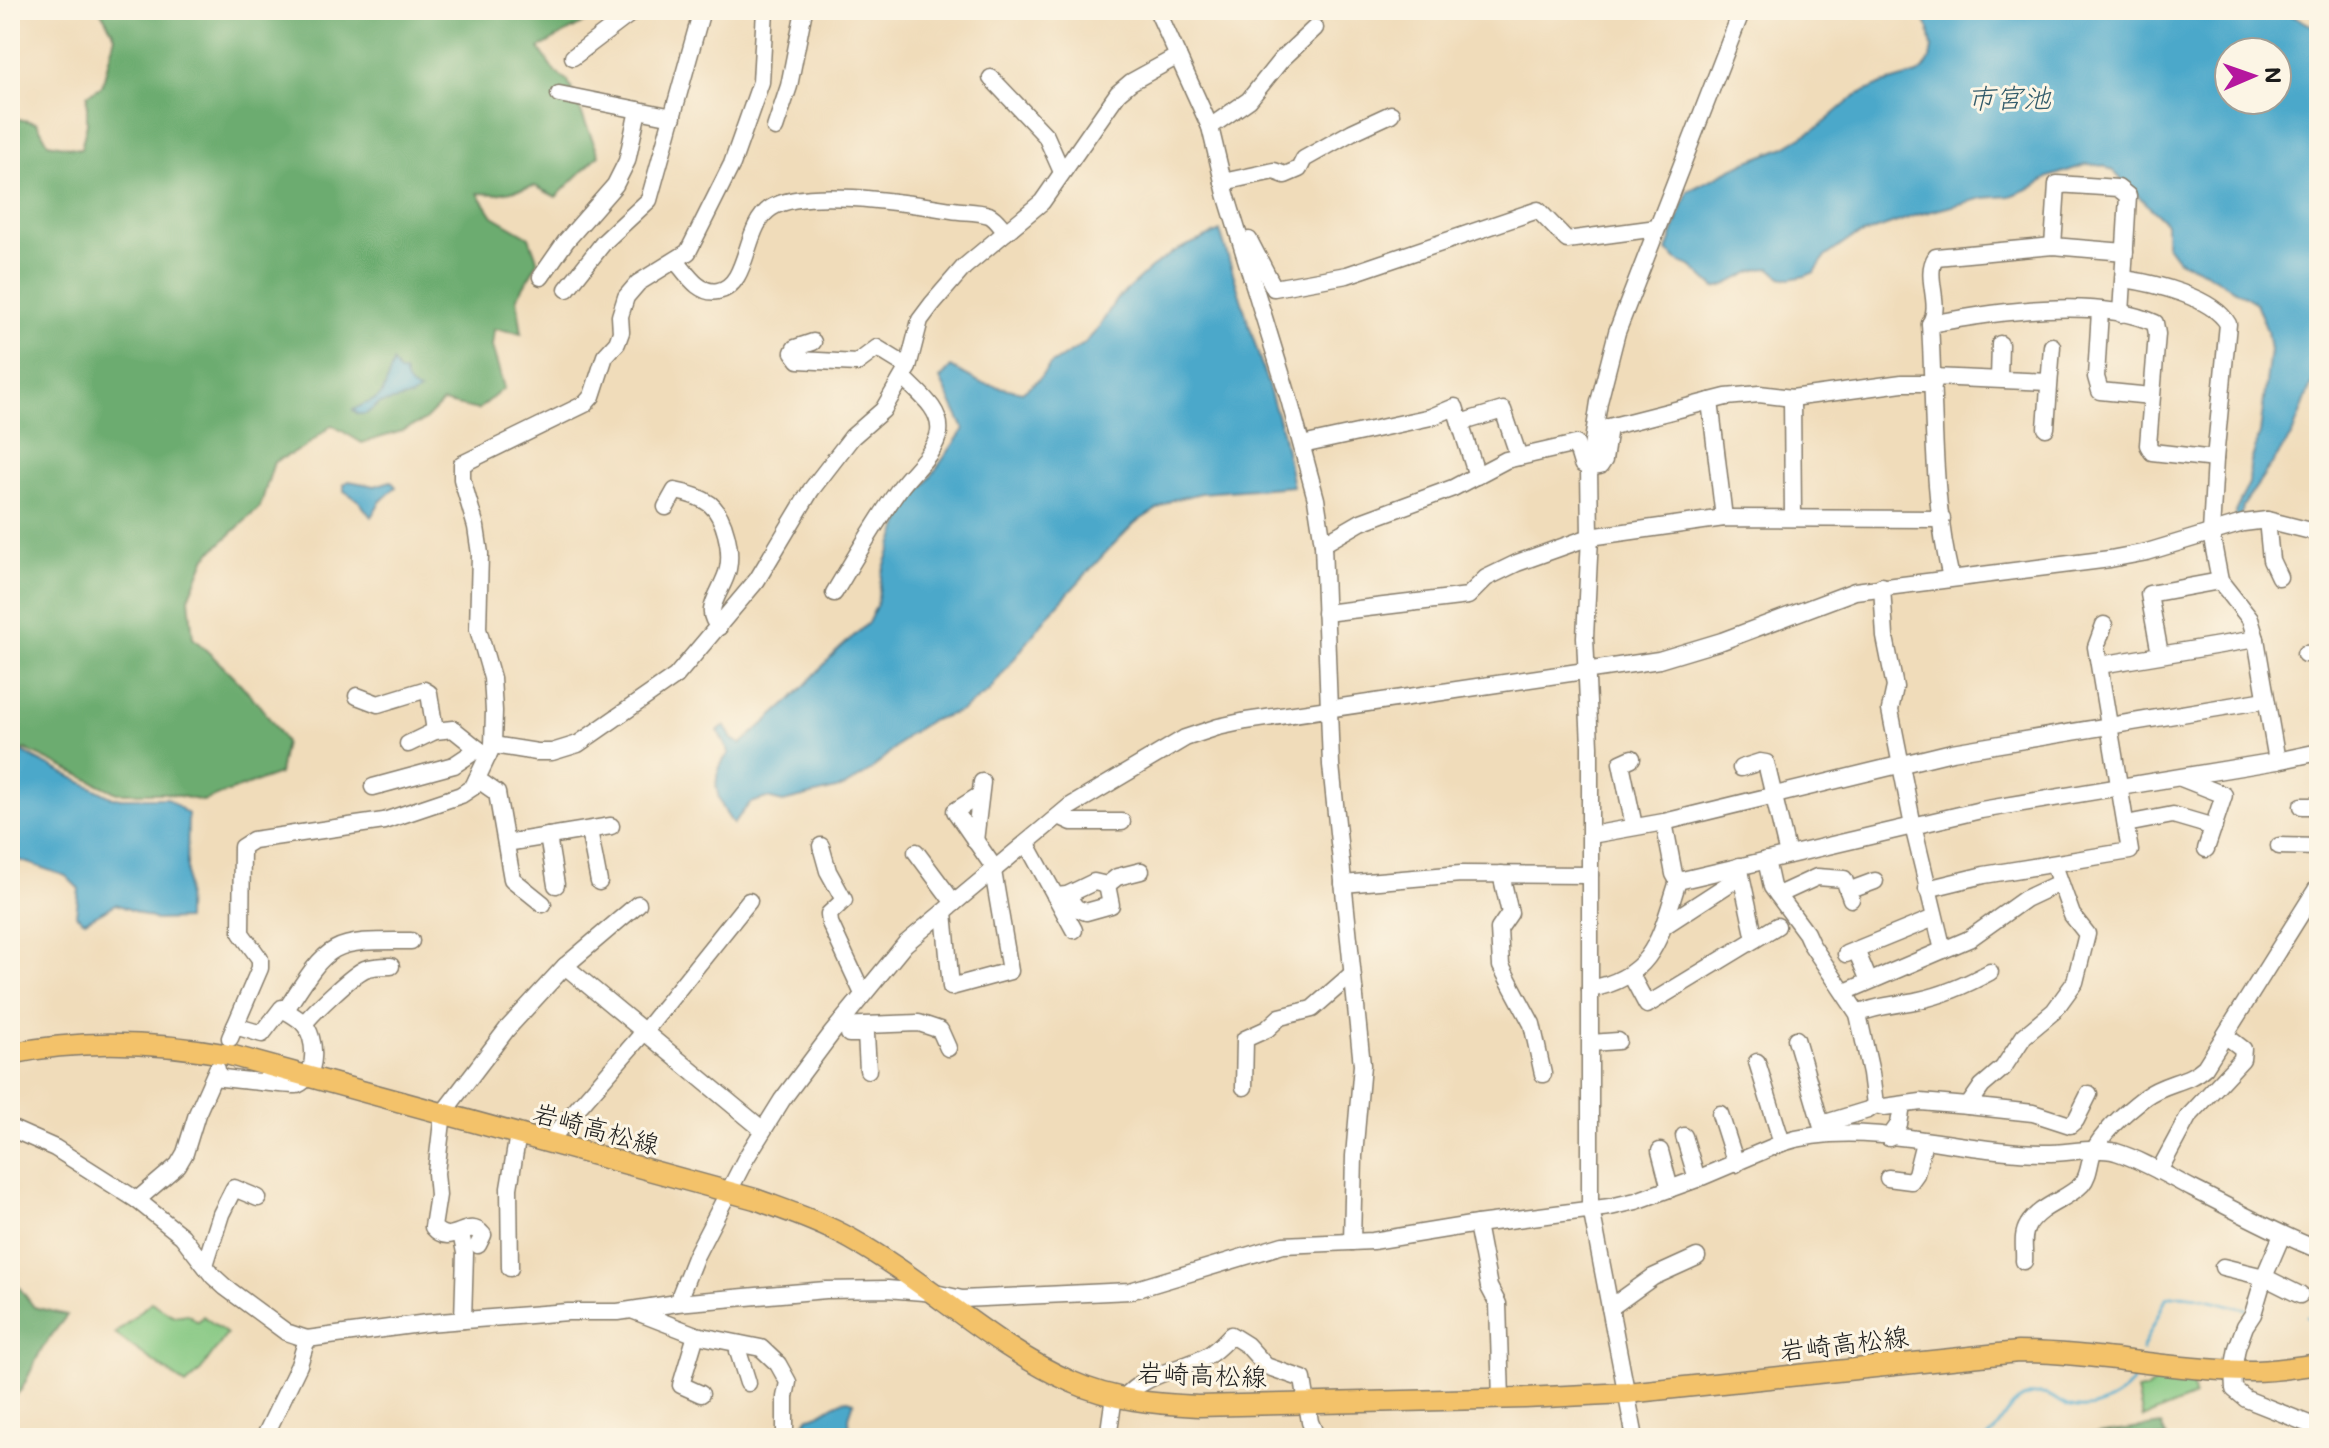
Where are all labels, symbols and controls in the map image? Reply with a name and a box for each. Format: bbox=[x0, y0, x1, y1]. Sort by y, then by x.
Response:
north arrow bbox=[2213, 36, 2293, 116]
text: N bbox=[2259, 66, 2288, 84]
water label: 市宮池 bbox=[1967, 79, 2052, 115]
street label: 岩崎高松線 bbox=[529, 1095, 663, 1161]
street label: 岩崎高松線 bbox=[1777, 1318, 1910, 1368]
street label: 岩崎高松線 bbox=[1136, 1355, 1268, 1393]

